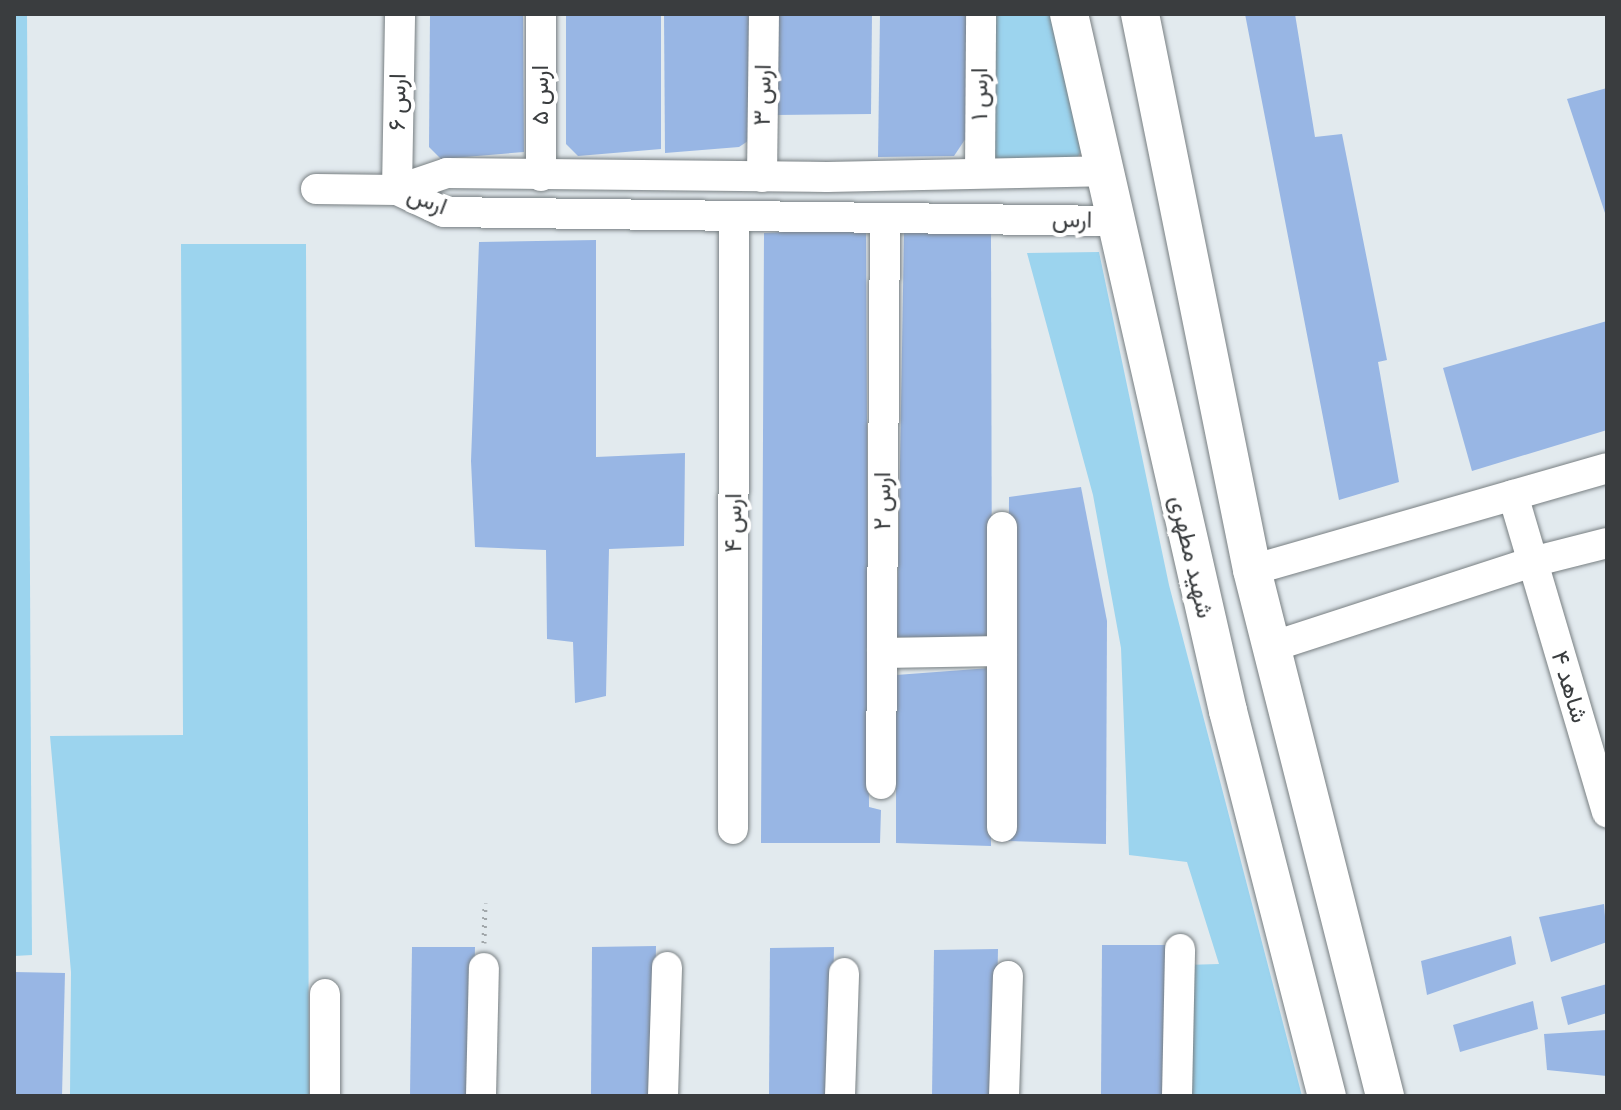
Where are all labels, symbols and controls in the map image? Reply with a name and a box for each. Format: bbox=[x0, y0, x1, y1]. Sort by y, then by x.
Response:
street label: ارس ۳ bbox=[748, 64, 778, 126]
street label: ارس ۵ bbox=[527, 65, 555, 125]
street label: ارس ۱ bbox=[966, 68, 994, 120]
street label: ارس ۶ bbox=[383, 73, 413, 131]
street label: ارس bbox=[403, 180, 451, 222]
street label: ارس bbox=[1052, 205, 1092, 235]
street label: ارس ۲ bbox=[869, 472, 897, 530]
street label: ارس ۴ bbox=[720, 493, 748, 553]
street label: شهید مطهری bbox=[1163, 493, 1219, 621]
street label: شاهد ۴ bbox=[1544, 647, 1594, 727]

